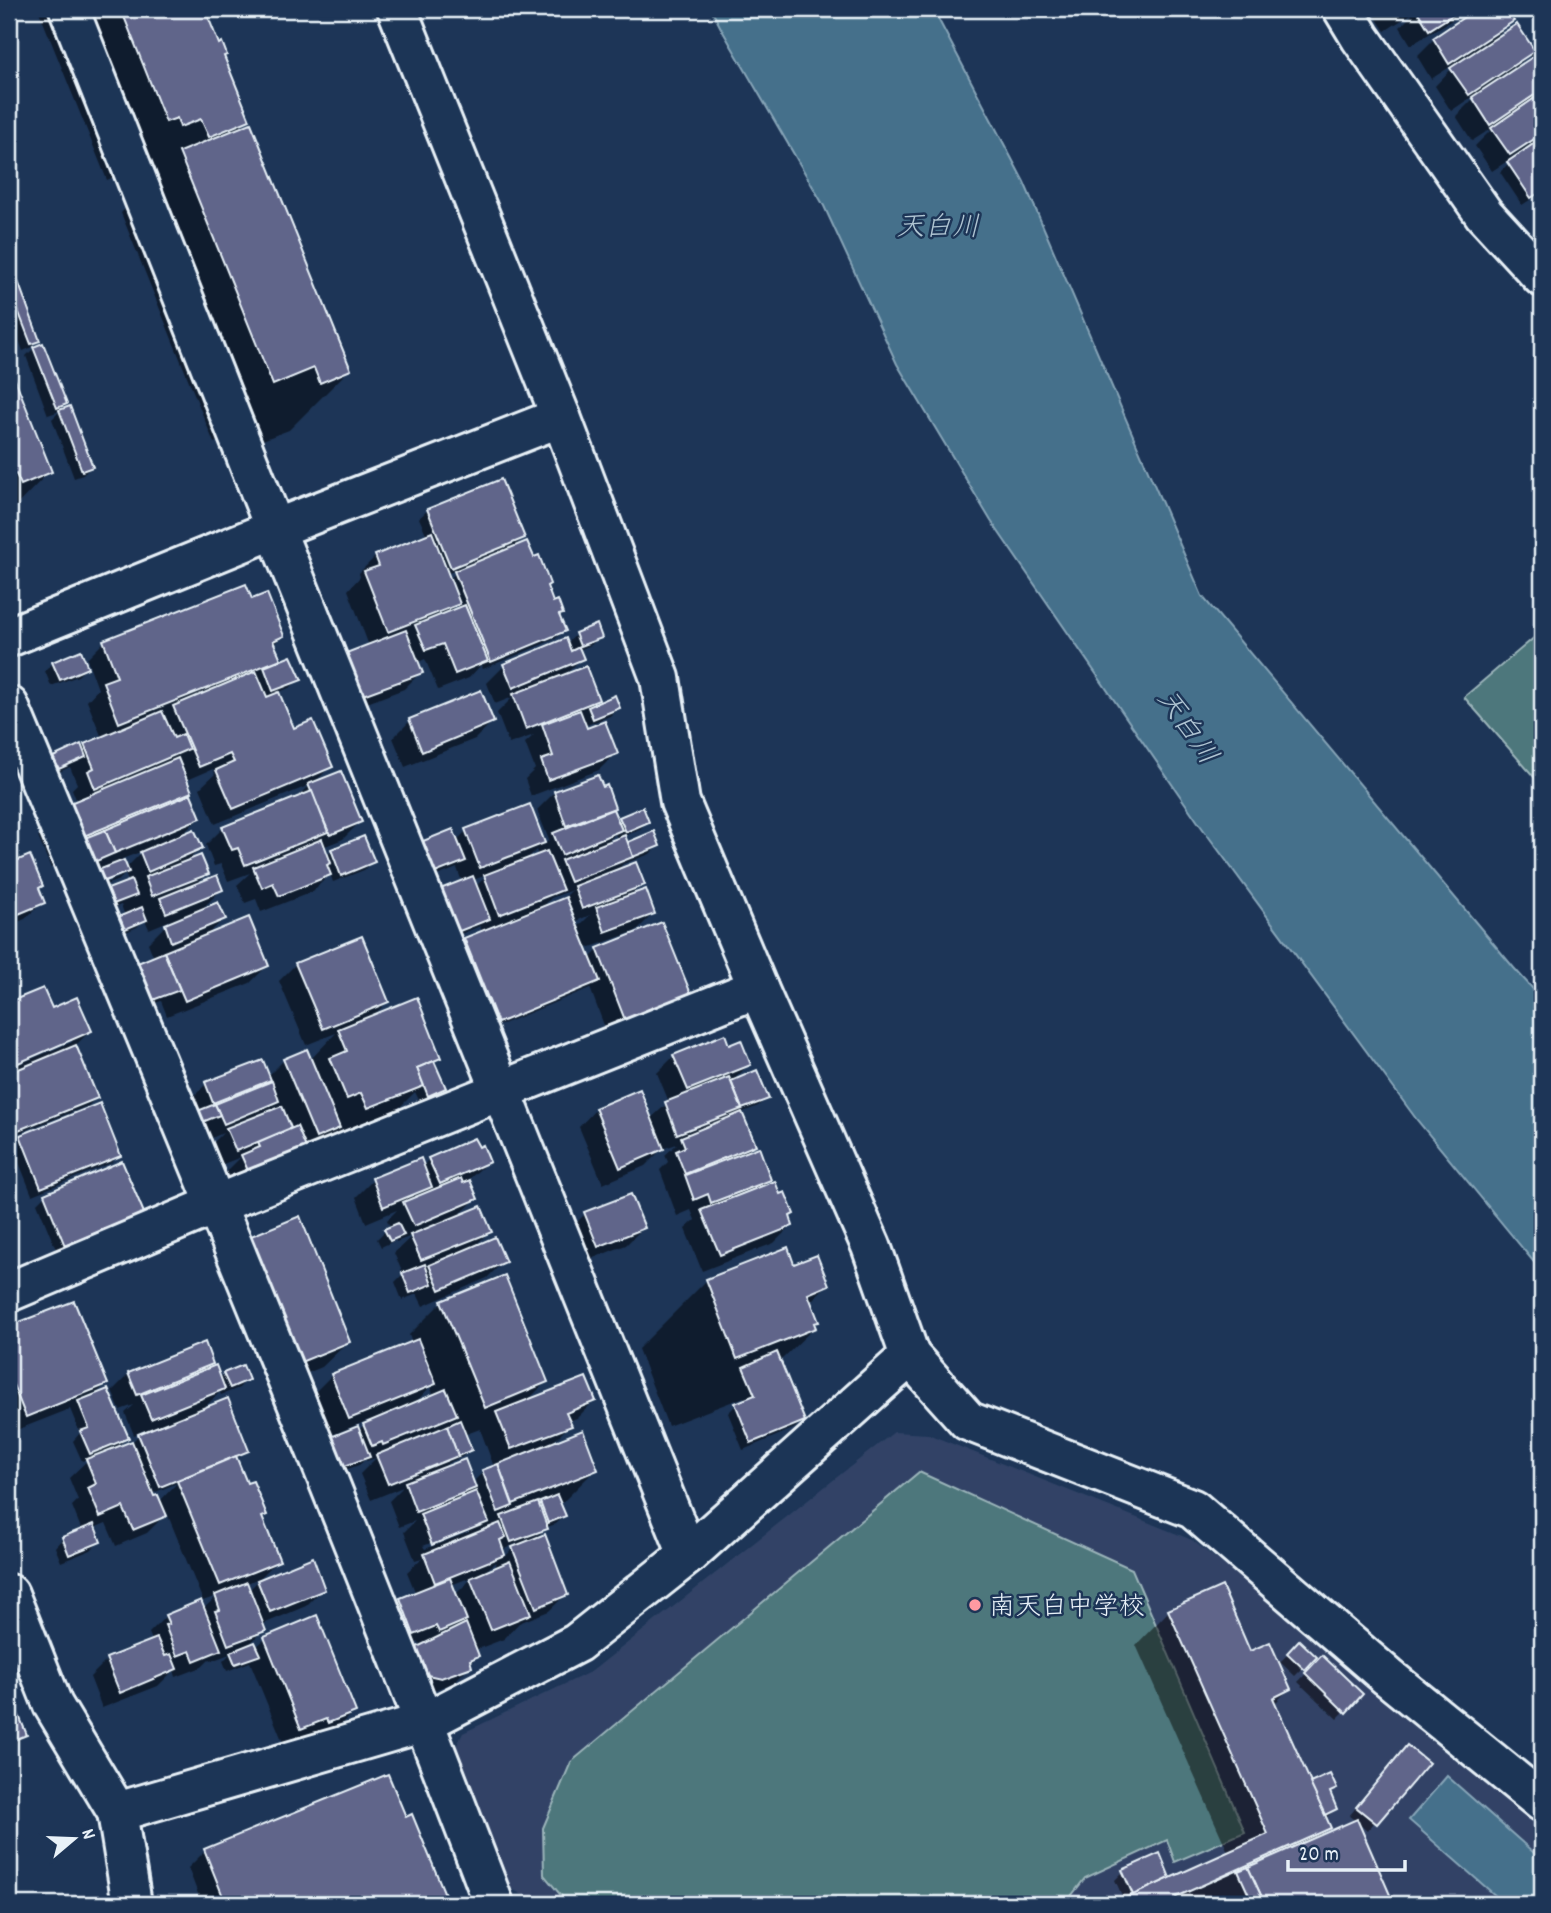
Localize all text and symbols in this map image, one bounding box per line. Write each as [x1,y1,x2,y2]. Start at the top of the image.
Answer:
water label: 天白川 [896,210,980,250]
water label: 天白川 [1144,683,1225,775]
place label: 南天白中学校 [989,1590,1145,1627]
marker: 南天白中学校 [967,1597,983,1613]
north arrow [38,1804,108,1874]
text: N [72,1826,101,1843]
scale bar [1288,1829,1406,1873]
text: 20 m [1299,1841,1339,1871]

